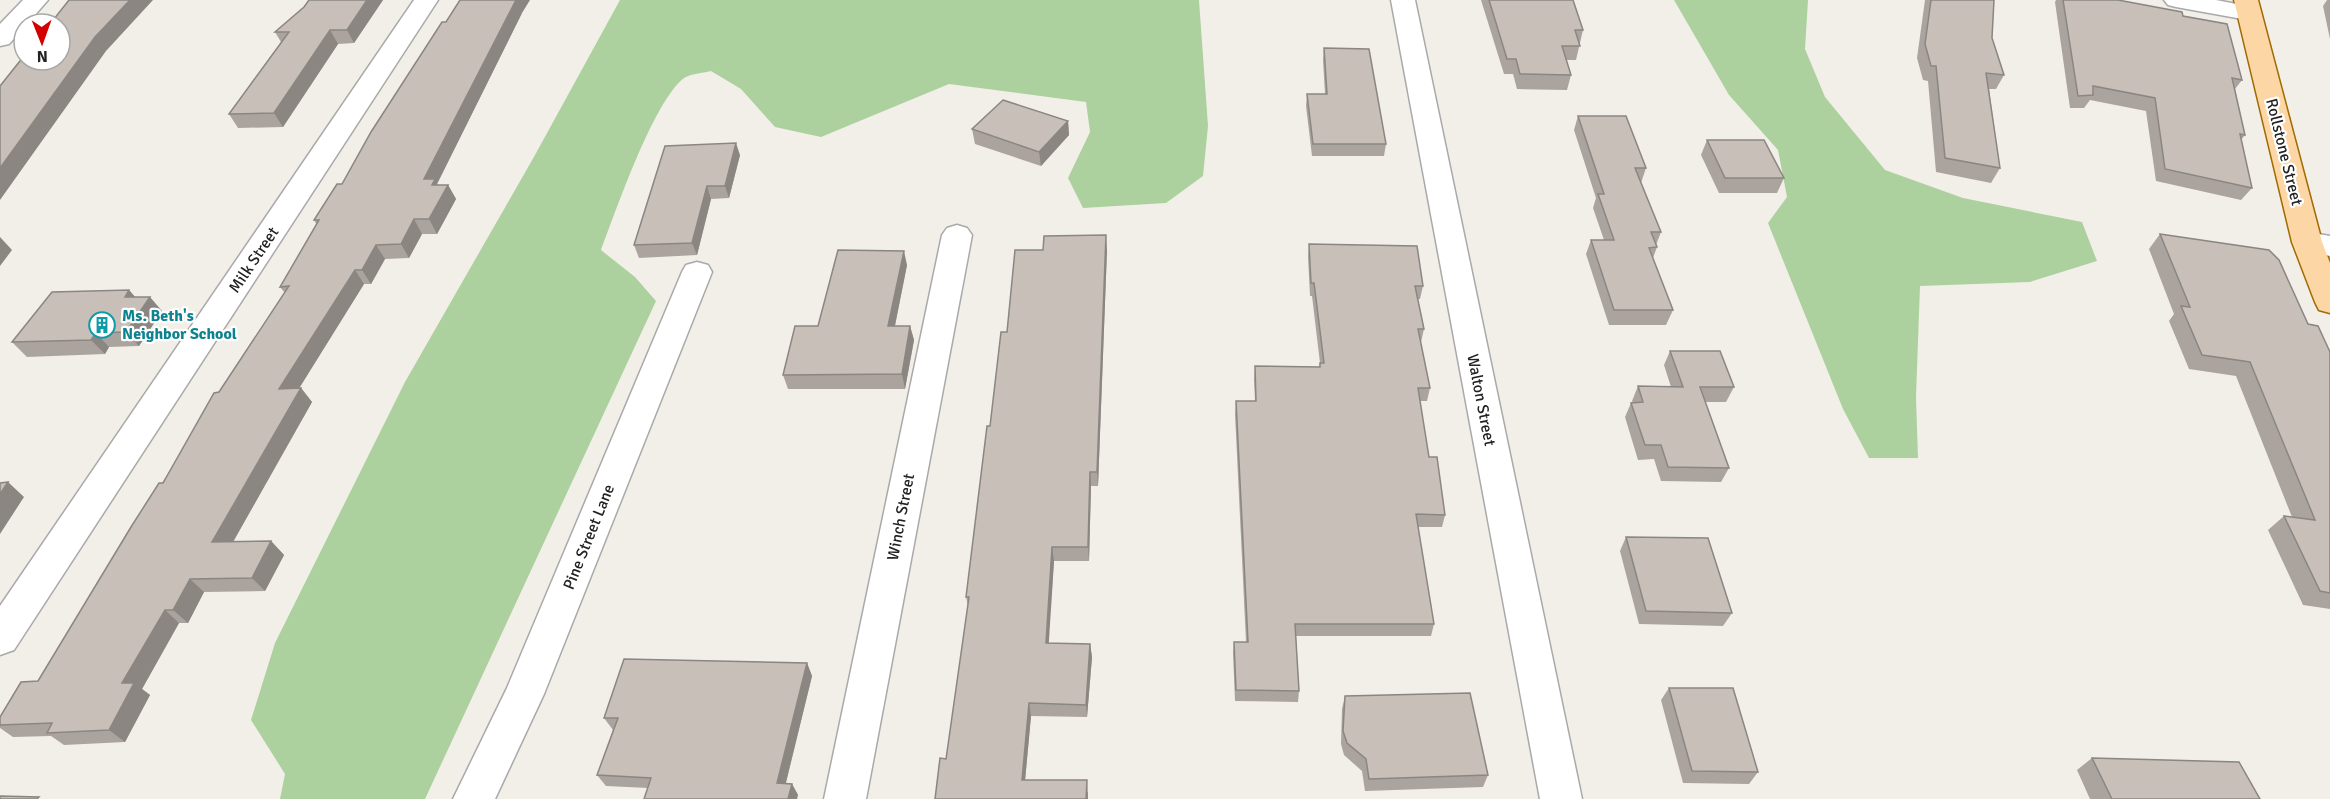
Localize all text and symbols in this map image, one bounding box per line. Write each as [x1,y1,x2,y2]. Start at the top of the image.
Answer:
north arrow [12,12,72,72]
text: N [37,46,48,66]
street label: Rollstone Street [2261,96,2307,208]
street label: Milk Street [225,223,284,297]
place label: Ms. Beth's Neighbor School [122,306,237,344]
building icon: Ms. Beth's Neighbor School [87,310,117,340]
street label: Walton Street [1462,352,1500,448]
street label: Winch Street [883,471,919,562]
street label: Pine Street Lane [559,481,619,593]

